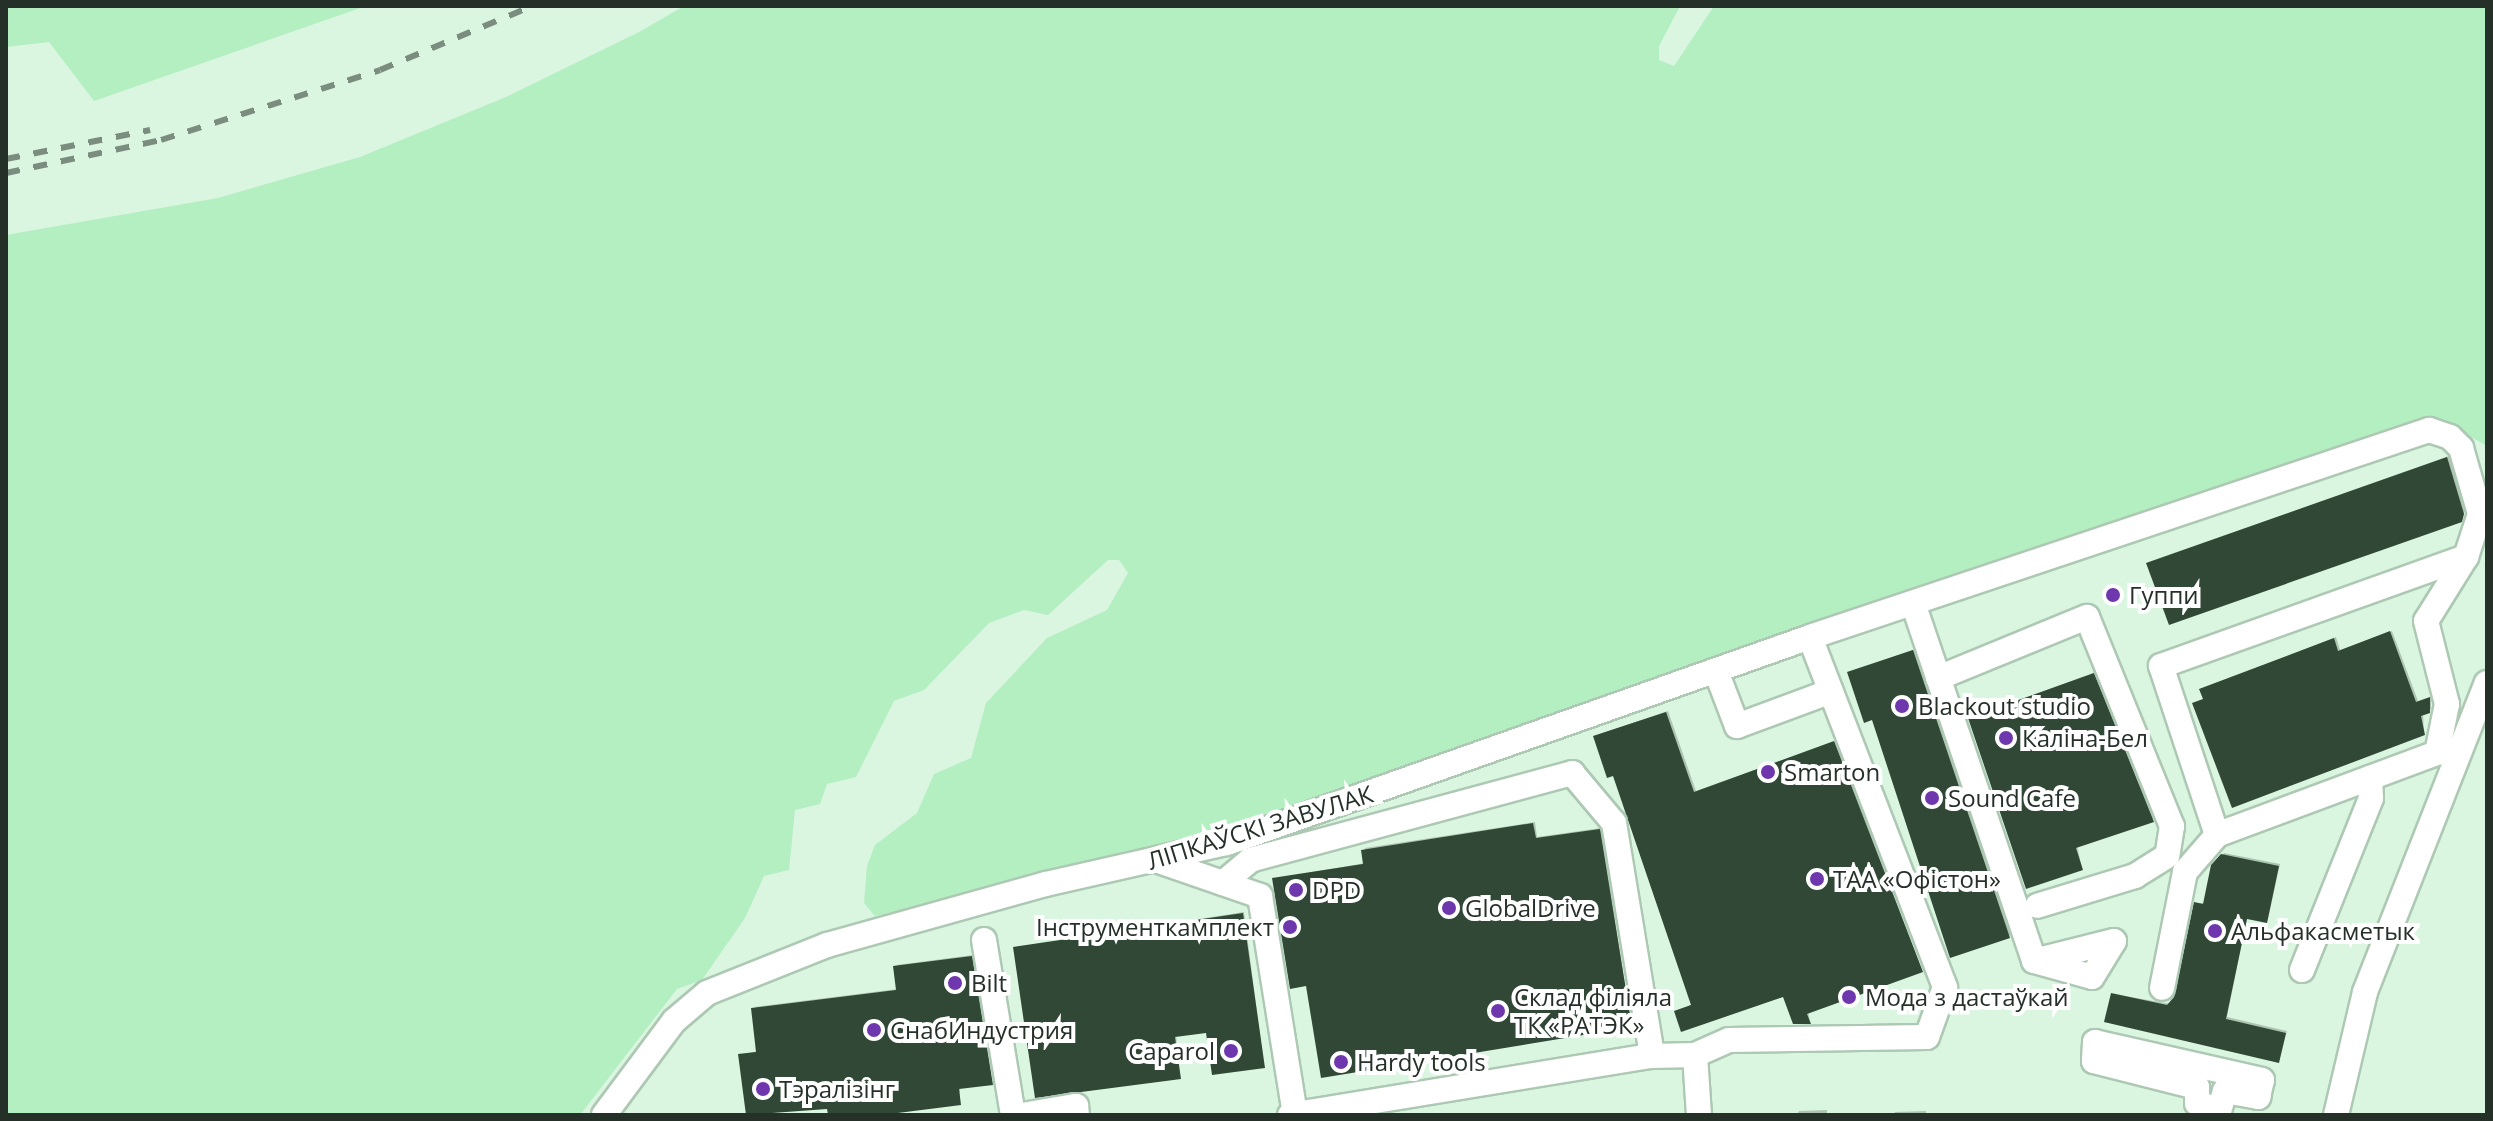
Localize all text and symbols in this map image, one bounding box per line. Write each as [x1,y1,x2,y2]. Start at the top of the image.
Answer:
place label: Гуппи [2129,581,2199,609]
marker: Гуппи [2104,586,2122,604]
place label: Blackout studio [1918,692,2091,720]
marker: Blackout studio [1893,697,1911,715]
place label: Каліна-Бел [2022,724,2148,752]
marker: Каліна-Бел [1997,729,2015,747]
place label: Smarton [1784,758,1880,786]
marker: Smarton [1759,763,1777,781]
street label: ЛІПКАЎСКІ ЗАВУЛАК [1144,779,1376,875]
place label: Sound Cafe [1948,784,2076,812]
marker: Sound Cafe [1923,789,1941,807]
place label: ТАА «Офістон» [1833,865,2001,893]
marker: ТАА «Офістон» [1808,870,1826,888]
place label: DPD [1312,876,1361,904]
marker: DPD [1287,881,1305,899]
place label: GlobalDrive [1465,894,1596,922]
marker: GlobalDrive [1440,899,1458,917]
place label: Інструменткамплект [1036,913,1274,941]
place label: Альфакасметык [2231,917,2415,945]
marker: Інструменткамплект [1281,918,1299,936]
marker: Альфакасметык [2206,922,2224,940]
place label: Bilt [971,969,1007,997]
marker: Bilt [946,974,964,992]
place label: Склад філіяла ТК «РАТЭК» [1514,983,1672,1039]
place label: Мода з дастаўкай [1865,983,2068,1011]
marker: Мода з дастаўкай [1840,988,1858,1006]
marker: Склад філіяла ТК «РАТЭК» [1489,1002,1507,1020]
place label: СнабИндустрия [890,1016,1073,1044]
marker: СнабИндустрия [865,1021,883,1039]
place label: Caparol [1128,1037,1215,1065]
marker: Caparol [1222,1042,1240,1060]
place label: Hardy tools [1357,1048,1486,1076]
marker: Hardy tools [1332,1053,1350,1071]
place label: Тэралізінг [779,1075,895,1103]
marker: Тэралізінг [754,1080,772,1098]

